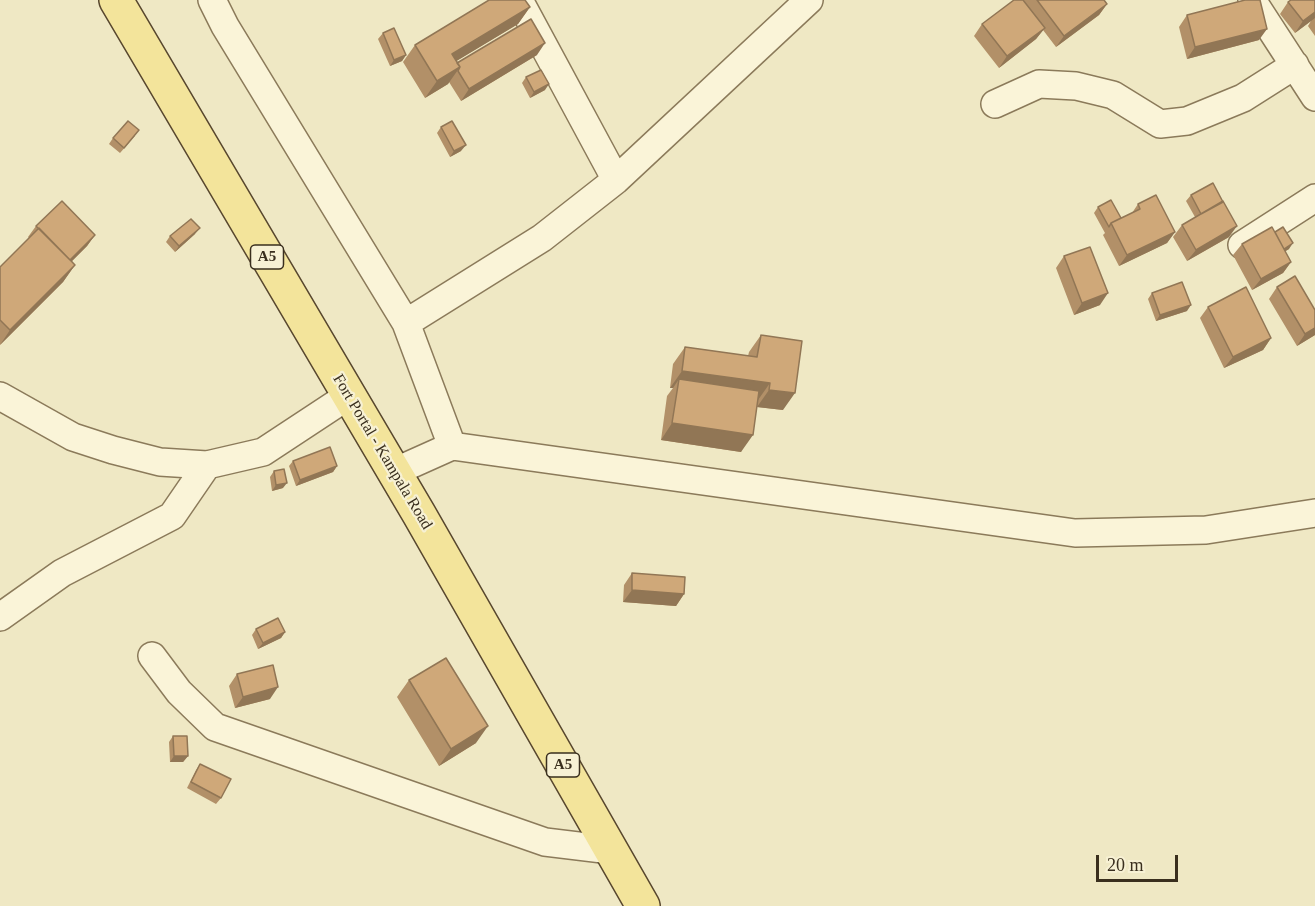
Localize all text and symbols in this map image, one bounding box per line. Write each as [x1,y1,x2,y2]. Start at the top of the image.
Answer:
road number: A5 [250,245,284,269]
street label: Fort Portal - Kampala Road [328,371,436,533]
road number: A5 [546,753,580,777]
scale bar [1099,843,1182,881]
text: 20 m [1107,855,1144,875]

